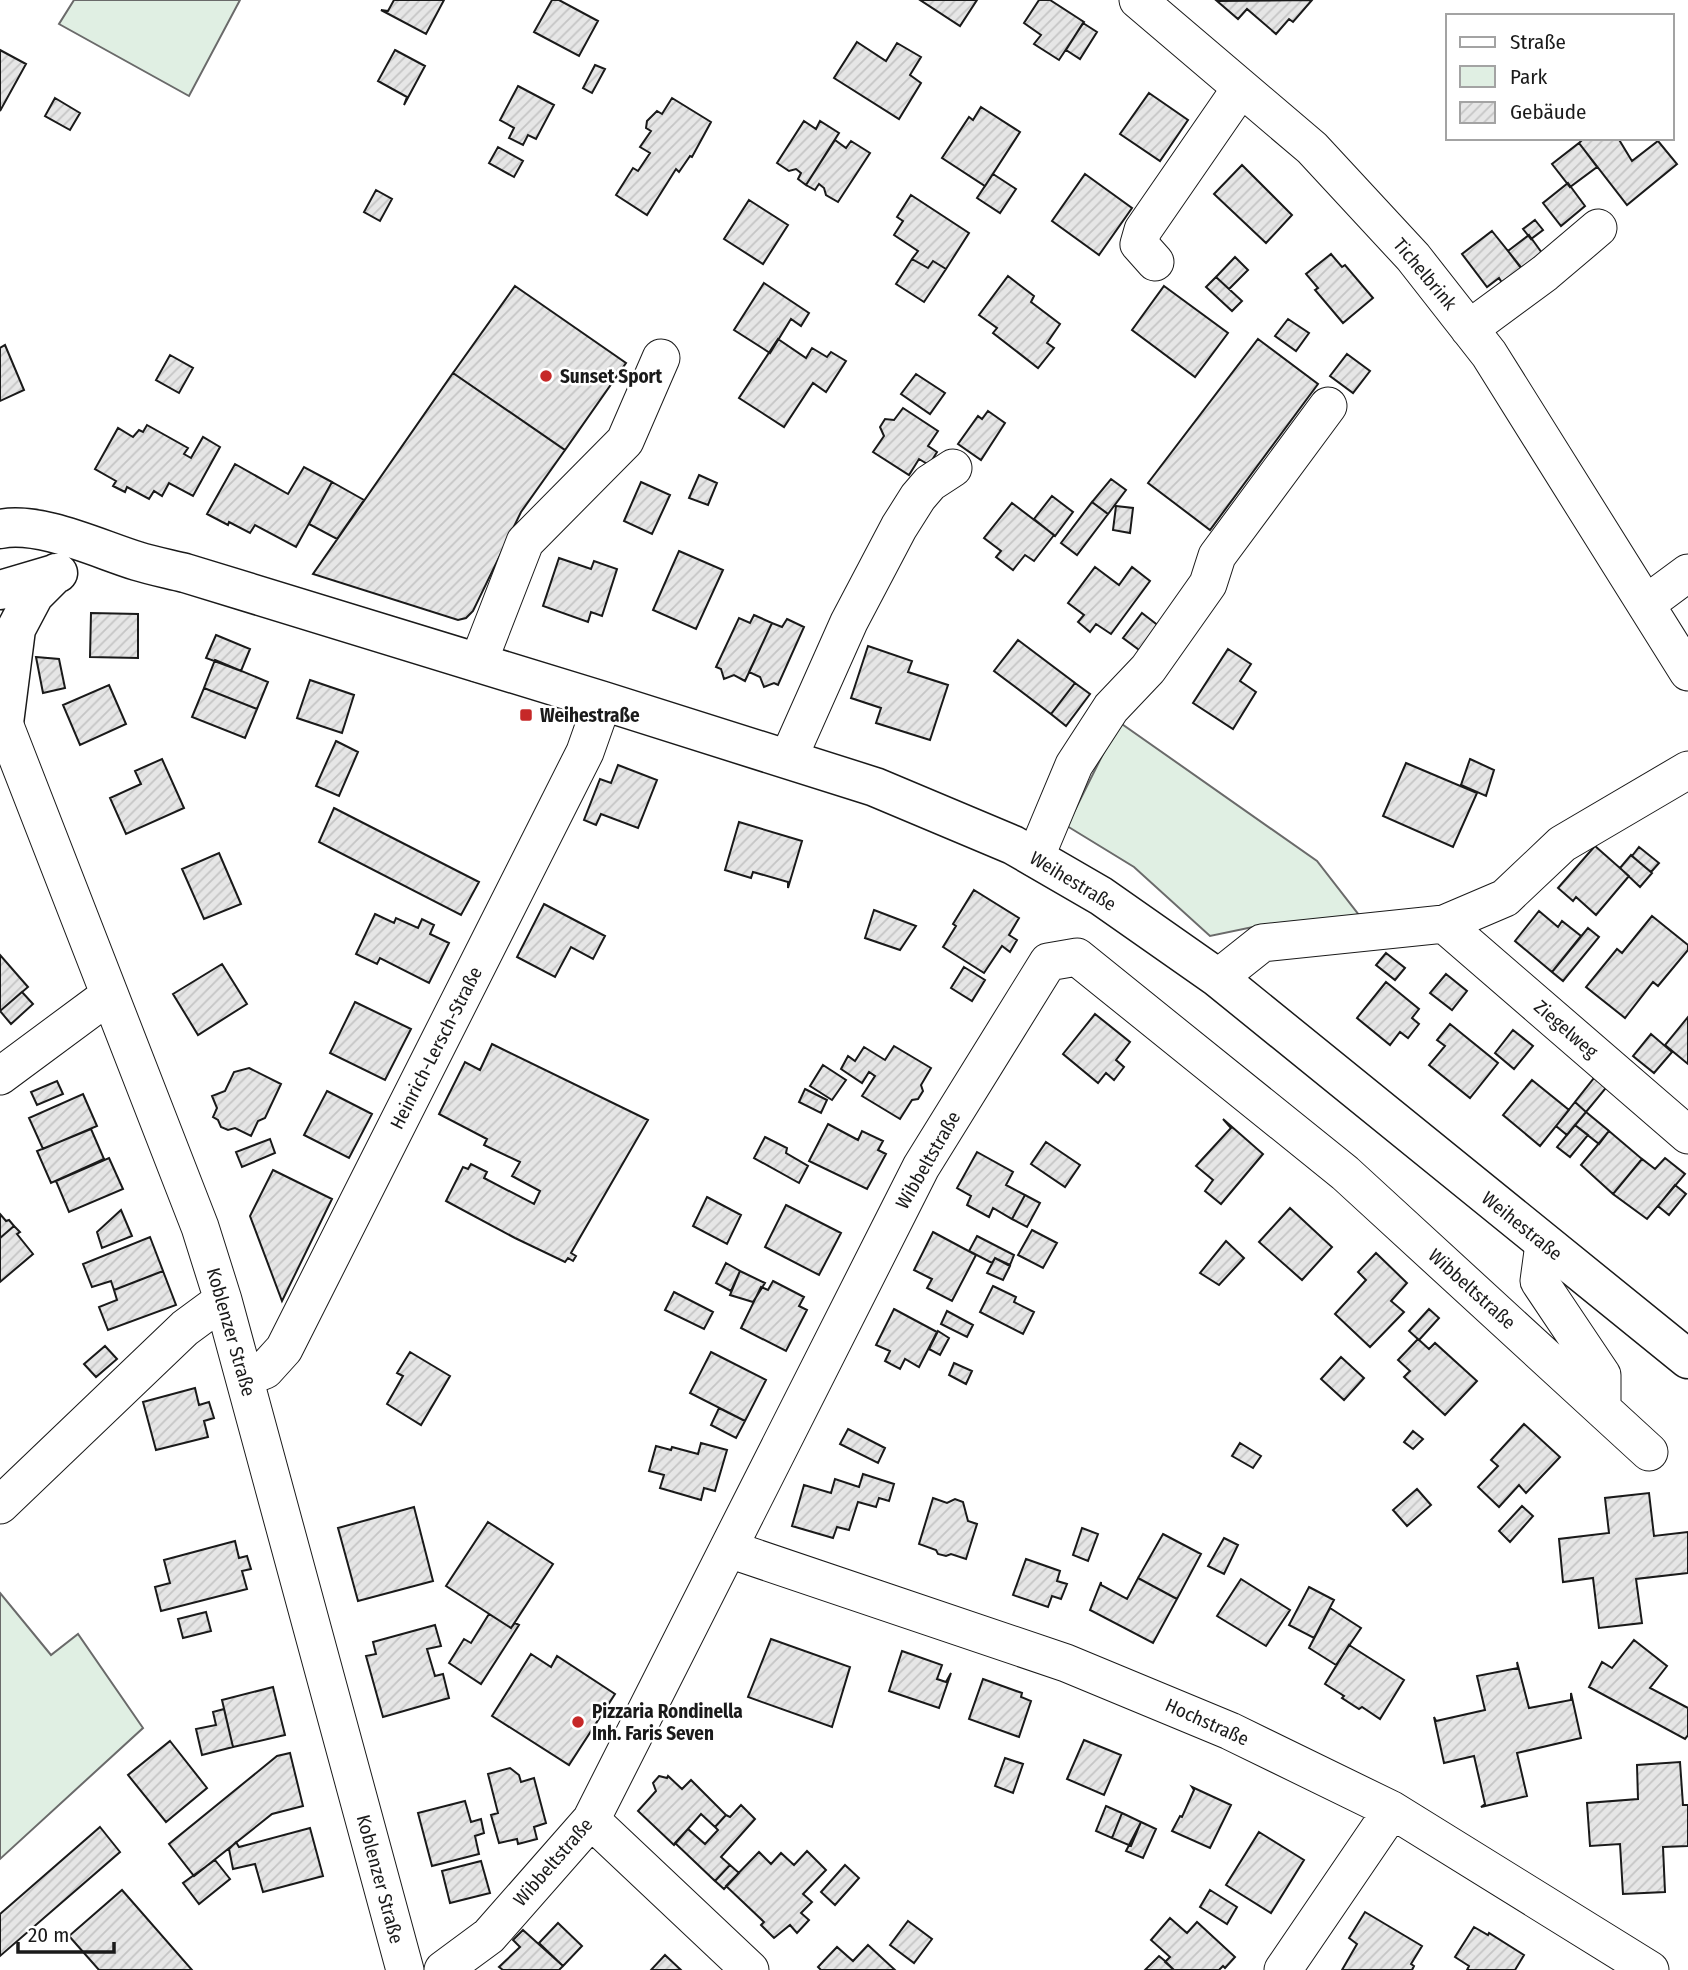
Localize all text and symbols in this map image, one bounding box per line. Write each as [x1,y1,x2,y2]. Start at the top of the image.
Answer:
legend [1446,14,1674,140]
text: Straße [1510,29,1566,55]
text: Park [1510,64,1548,90]
text: Gebäude [1510,99,1586,125]
street label: Tichelbrink [1388,233,1462,315]
place label: Sunset Sport [560,365,663,388]
marker: Sunset Sport [538,368,554,384]
place label: Weihestraße [540,704,640,727]
marker: Weihestraße [518,707,534,723]
street label: Weihestraße [1026,846,1120,916]
street label: Heinrich-Lersch-Straße [385,963,487,1133]
street label: Ziegelweg [1529,995,1603,1063]
street label: Wibbeltstraße [891,1107,965,1213]
street label: Weihestraße [1477,1187,1567,1265]
street label: Wibbeltstraße [1424,1244,1520,1334]
street label: Koblenzer Straße [202,1265,260,1399]
street label: Hochstraße [1162,1693,1252,1751]
place label: Pizzaria Rondinella Inh. Faris Seven [592,1700,743,1745]
marker: Pizzaria Rondinella Inh. Faris Seven [570,1714,586,1730]
street label: Koblenzer Straße [352,1812,408,1946]
street label: Wibbeltstraße [509,1813,597,1911]
scale bar [18,1910,114,1954]
text: 20 m [28,1922,69,1948]

